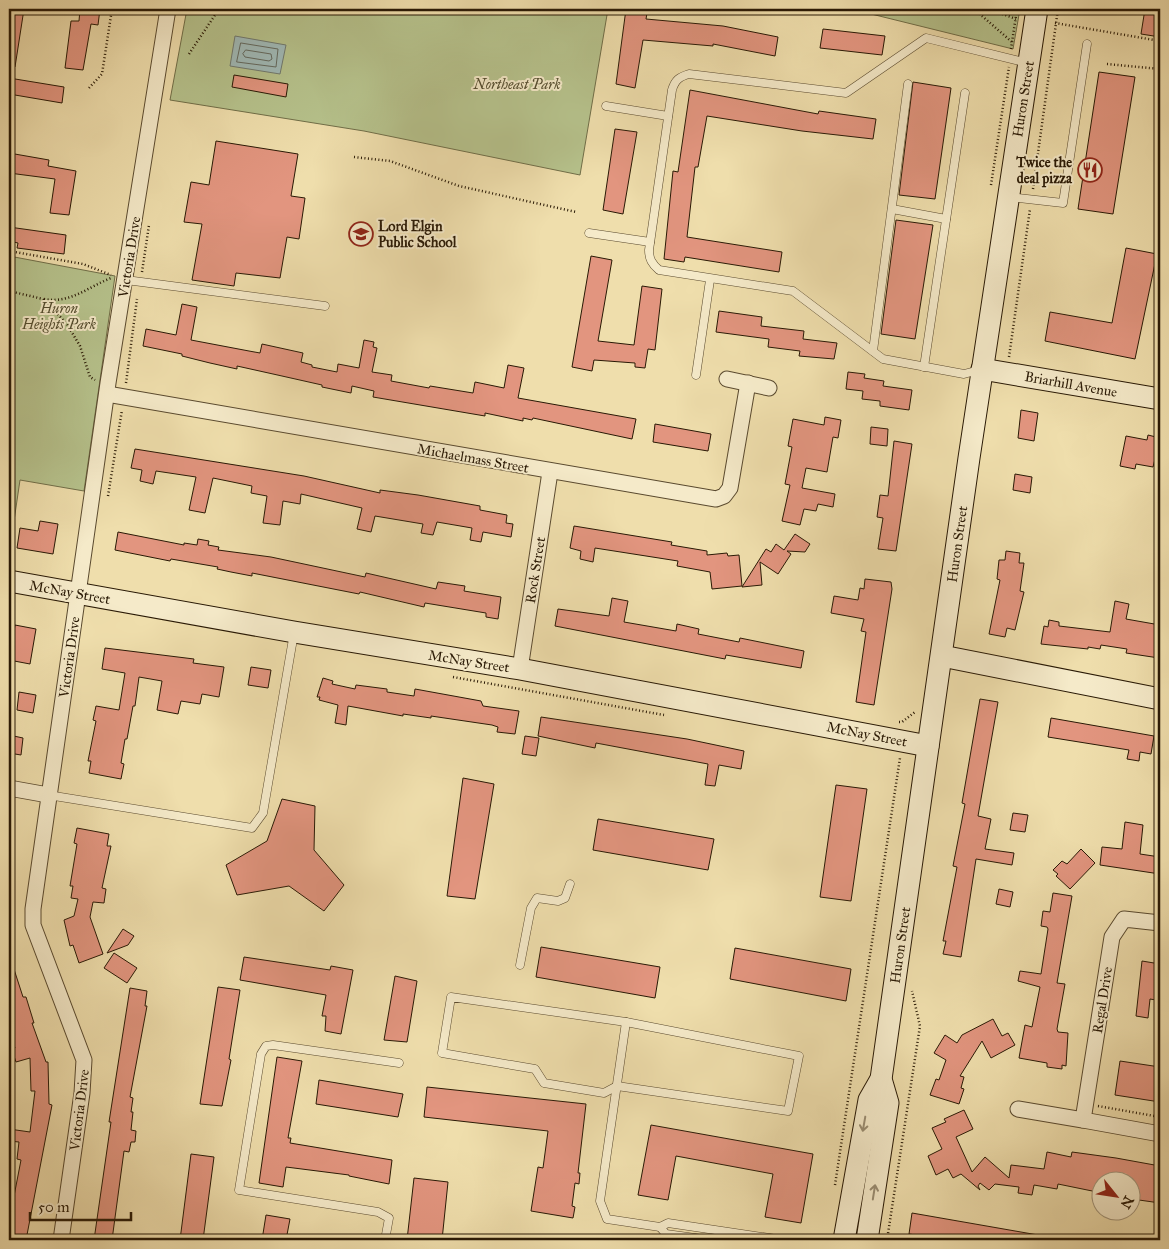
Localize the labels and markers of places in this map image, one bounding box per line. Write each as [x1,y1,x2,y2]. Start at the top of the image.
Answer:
place label: Twice the deal pizza [1015,154,1073,188]
restaurant icon: Twice the deal pizza [1077,157,1103,183]
place label: Lord Elgin Public School [378,218,458,251]
school or university icon: Lord Elgin Public School [348,221,374,247]

